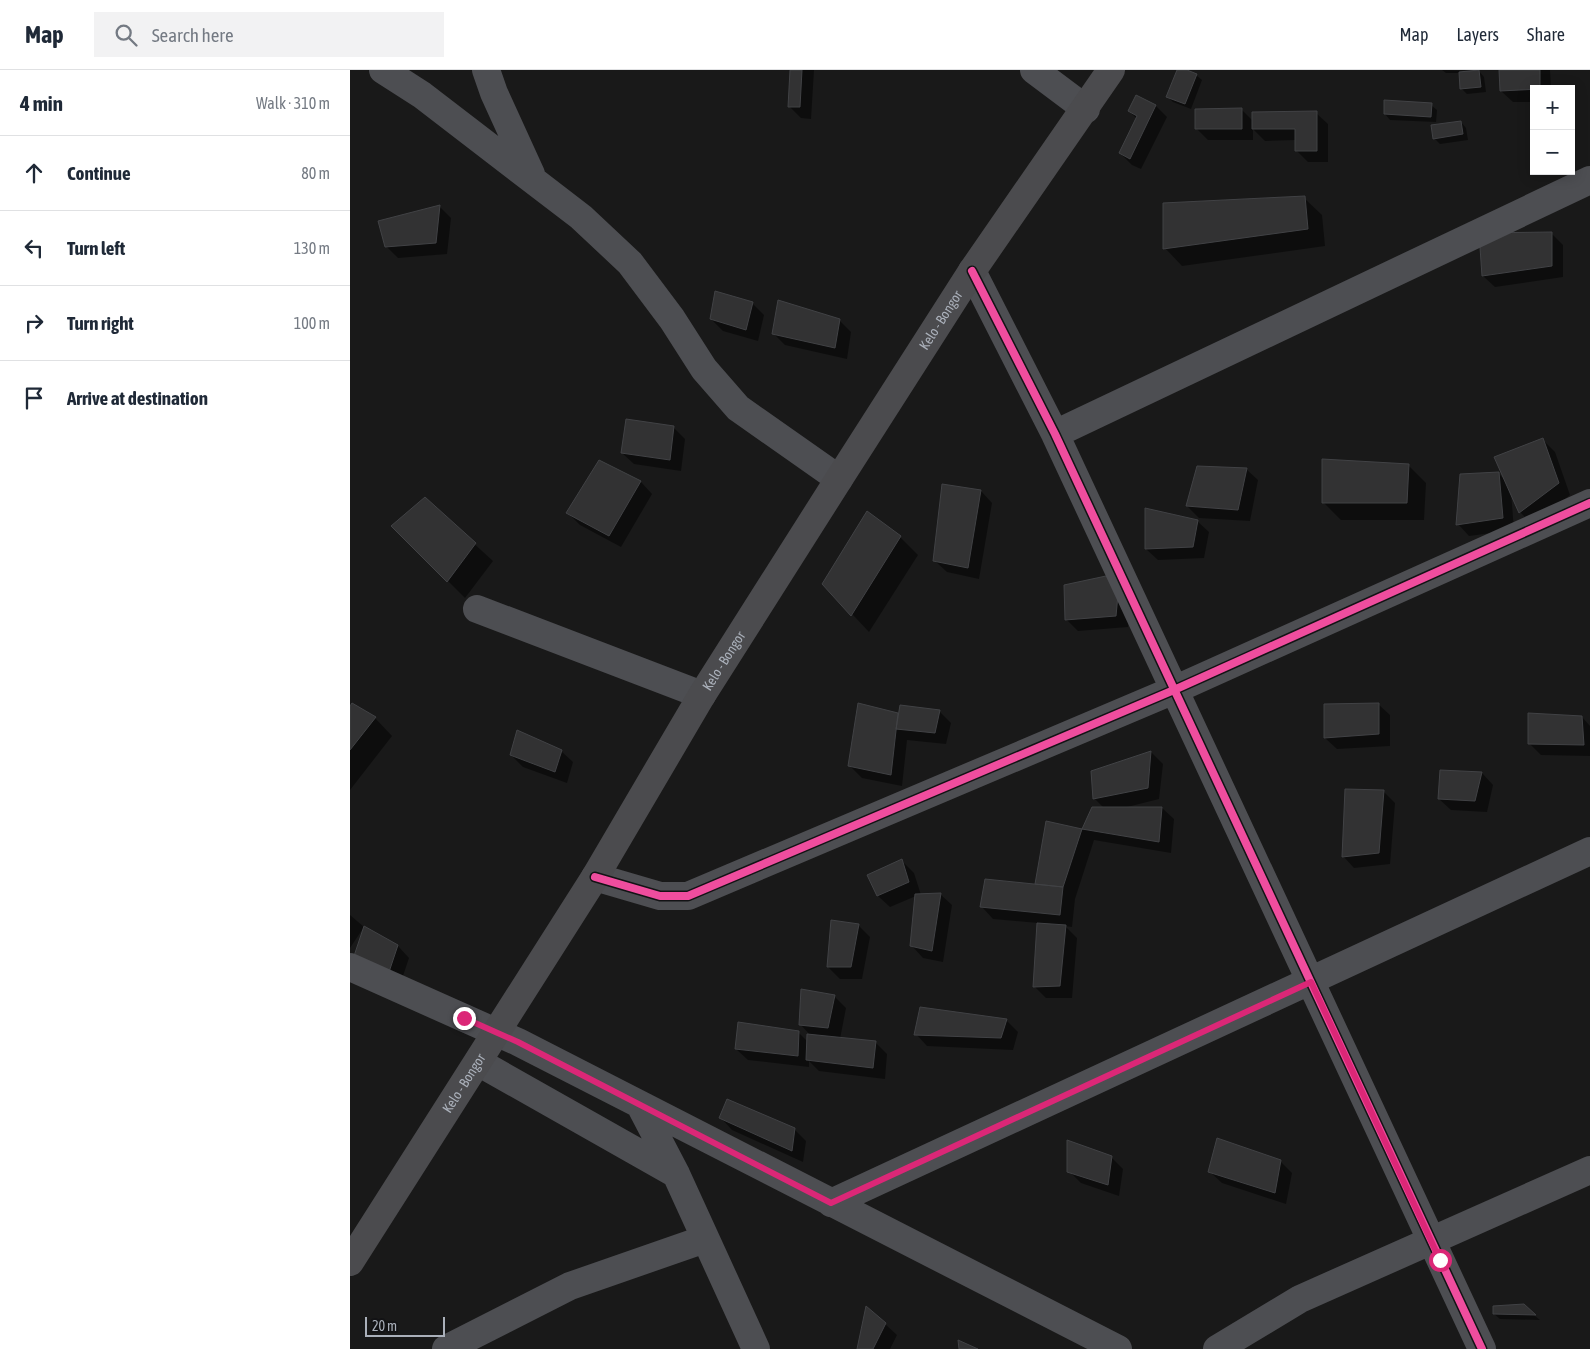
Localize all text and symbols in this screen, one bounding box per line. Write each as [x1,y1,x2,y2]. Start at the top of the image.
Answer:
search box [94,12,444,57]
text: Map [25,21,64,48]
icon: search [112,21,140,49]
text: Search here [152,24,234,46]
text: Map [1399,24,1428,45]
text: Layers [1456,24,1499,45]
text: Share [1527,24,1565,45]
map controls [1530,85,1575,175]
button: + [1530,85,1575,130]
text: 4 min [20,91,63,115]
text: Walk · 310 m [256,94,330,112]
button: − [1530,130,1575,175]
icon: ahead [20,159,48,187]
text: Continue [67,162,131,184]
text: 80 m [301,164,330,182]
icon: left [20,234,48,262]
text: Turn left [67,237,125,259]
text: 130 m [294,239,330,257]
street label: Kelo - Bongor [916,287,966,353]
icon: right [20,309,48,337]
text: Turn right [67,312,134,334]
text: 100 m [294,314,330,332]
icon: arrive [20,384,48,412]
text: Arrive at destination [67,387,208,409]
street label: Kelo - Bongor [699,627,749,693]
route end [453,1007,476,1030]
street label: Kelo - Bongor [439,1050,489,1116]
route start [1429,1249,1452,1272]
scale bar [365,1314,445,1337]
text: 20 m [372,1318,397,1334]

